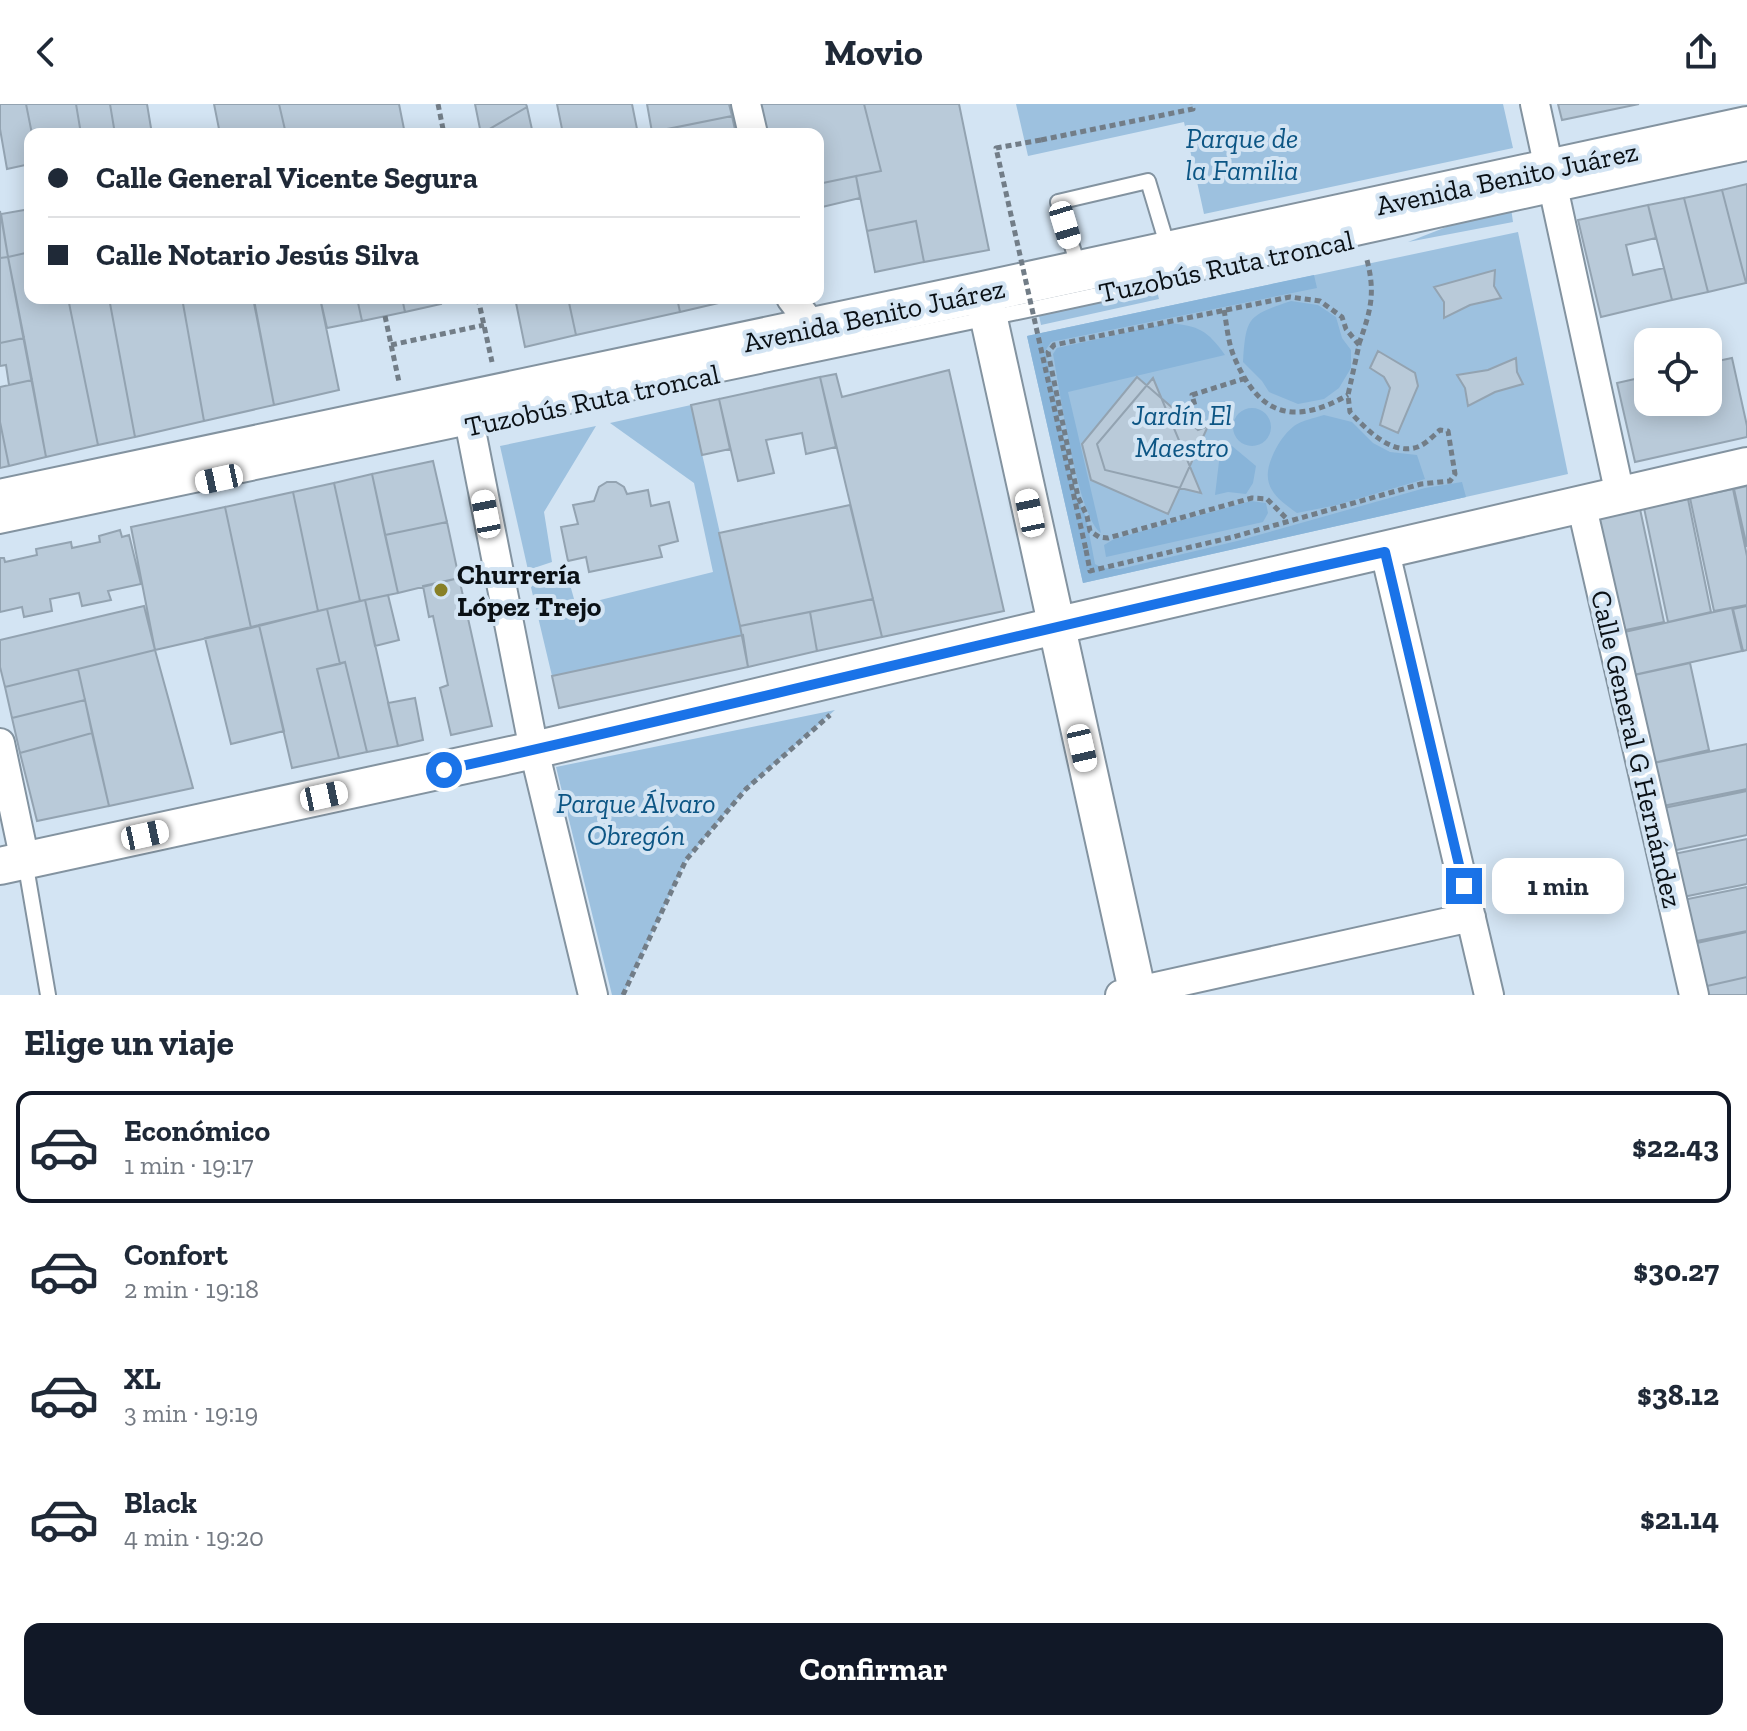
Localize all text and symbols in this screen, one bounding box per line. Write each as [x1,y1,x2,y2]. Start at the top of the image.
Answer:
icon: back [24,30,68,74]
icon: share [1679,30,1723,74]
text: Movio [824,31,923,74]
park label: Parque de la Familia [1185,122,1299,187]
street label: Avenida Benito Juárez [1373,135,1641,222]
text: Calle General Vicente Segura [96,160,478,196]
car [1047,199,1083,251]
street label: Tuzobús Ruta troncal [1096,223,1356,310]
text: Calle Notario Jesús Silva [96,237,419,273]
street label: Avenida Benito Juárez [740,272,1008,359]
map controls [1634,328,1722,416]
button: locate [1634,328,1722,416]
street label: Tuzobús Ruta troncal [462,357,722,444]
park label: Jardín El Maestro [1131,399,1232,464]
car [193,462,245,496]
car [1013,487,1047,539]
car [470,488,502,540]
place label: Churrería López Trejo [457,558,602,623]
marker: Churrería López Trejo [432,581,450,599]
street label: Calle General G Hernández [1584,587,1689,911]
car [1065,722,1099,774]
route start [426,752,462,788]
car [298,779,350,813]
park label: Parque Álvaro Obregón [556,787,716,852]
car [119,818,171,852]
callout: 1 min [1492,858,1624,914]
route end [1446,868,1482,904]
text: 1 min [1527,870,1589,902]
text: Elige un viaje [24,1021,234,1064]
icon: car [28,1111,100,1183]
text: Económico [124,1113,270,1149]
text: $22.43 [1632,1129,1719,1165]
text: 1 min · 19:17 [124,1149,253,1181]
icon: car [28,1235,100,1307]
text: Confort [124,1237,228,1273]
text: $30.27 [1633,1253,1719,1289]
text: 2 min · 19:18 [124,1273,259,1305]
icon: car [28,1359,100,1431]
text: XL [124,1361,161,1397]
text: $38.12 [1637,1377,1719,1413]
text: 3 min · 19:19 [124,1397,258,1429]
icon: car [28,1483,100,1555]
text: Black [124,1485,197,1521]
text: $21.14 [1640,1501,1719,1537]
text: 4 min · 19:20 [124,1521,264,1553]
button: Confirmar [24,1623,1723,1715]

